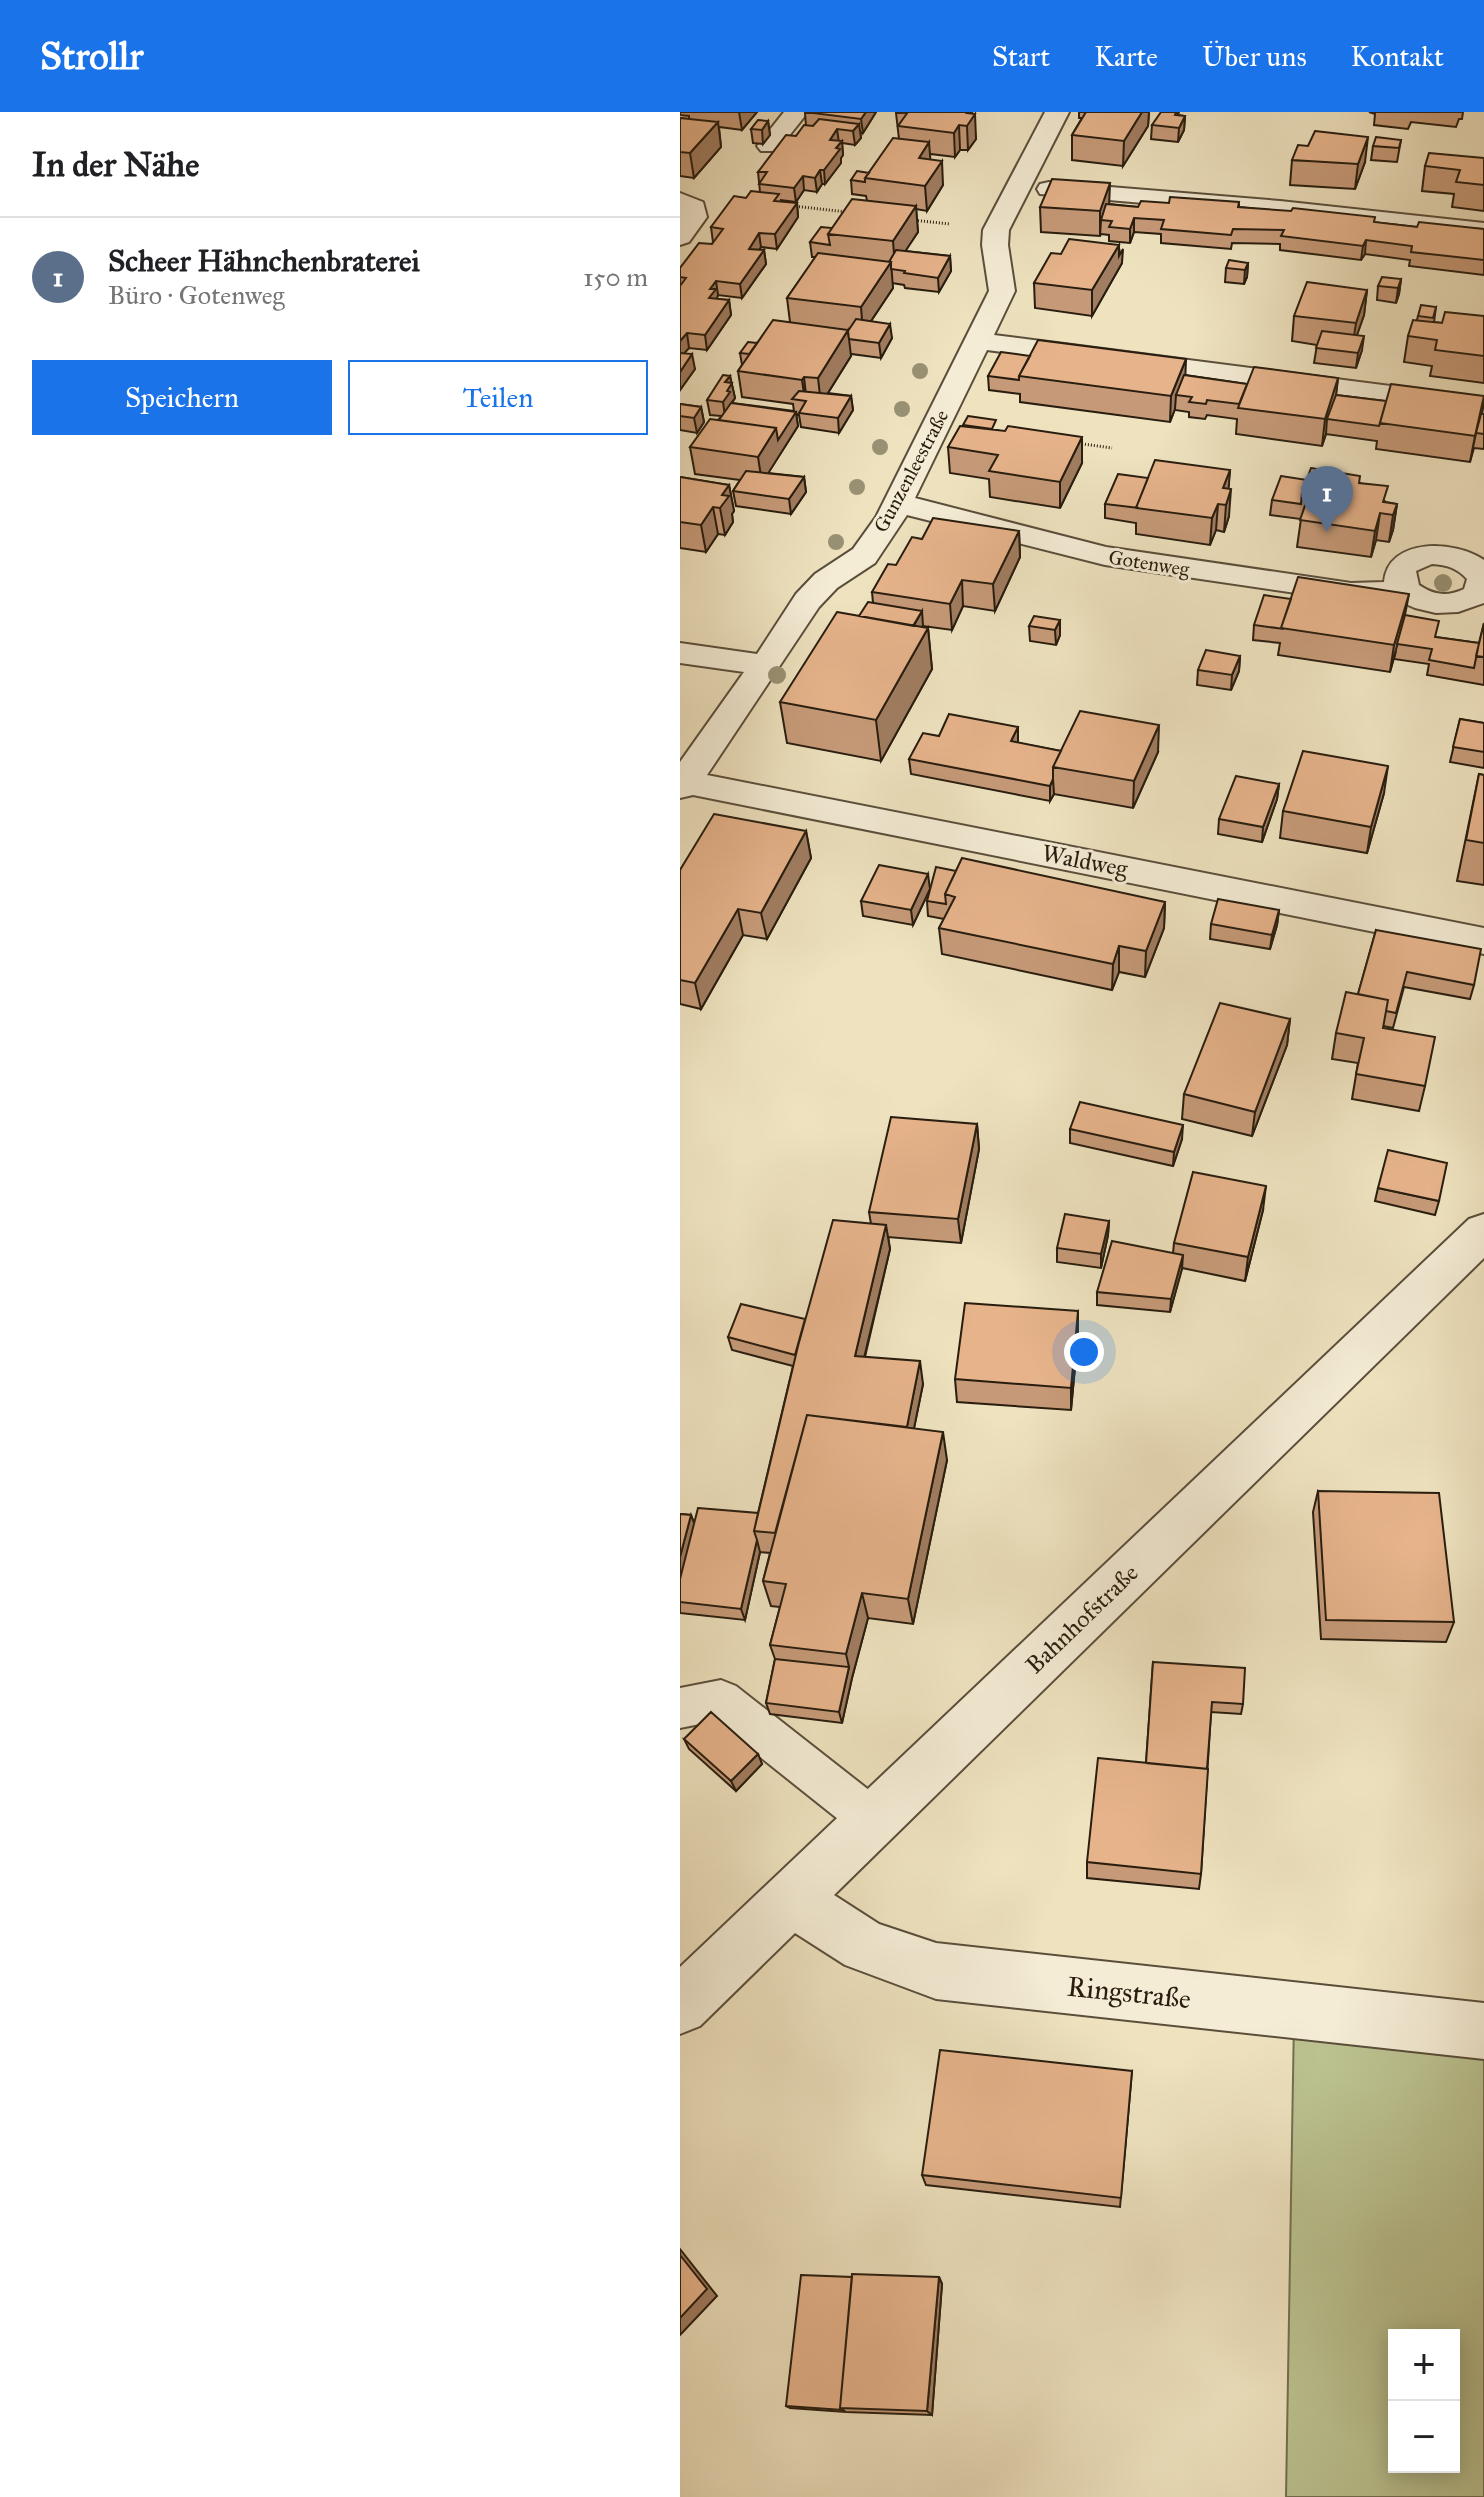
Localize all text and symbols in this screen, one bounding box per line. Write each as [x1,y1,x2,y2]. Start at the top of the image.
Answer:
text: Strollr [40,33,143,79]
text: Start [992,39,1050,74]
text: Karte [1094,39,1158,74]
text: Über uns [1202,39,1307,74]
text: Kontakt [1351,39,1444,74]
text: In der Nähe [32,144,199,185]
text: Scheer Hähnchenbraterei [108,243,420,279]
text: 1 [53,261,63,293]
text: 150 m [583,261,648,293]
text: Büro · Gotenweg [108,279,285,311]
button: Speichern [32,360,332,435]
button: Teilen [348,360,648,435]
street label: Gunzenleestraße [869,406,953,536]
pin: 1 [1301,466,1353,532]
street label: Gotenweg [1107,545,1192,582]
street label: Waldweg [1040,838,1131,884]
your location [1064,1332,1104,1372]
street label: Bahnhofstraße [1020,1558,1144,1680]
street label: Ringstraße [1065,1969,1193,2016]
map controls [1388,2329,1460,2473]
button: + [1388,2329,1460,2401]
button: − [1388,2401,1460,2473]

